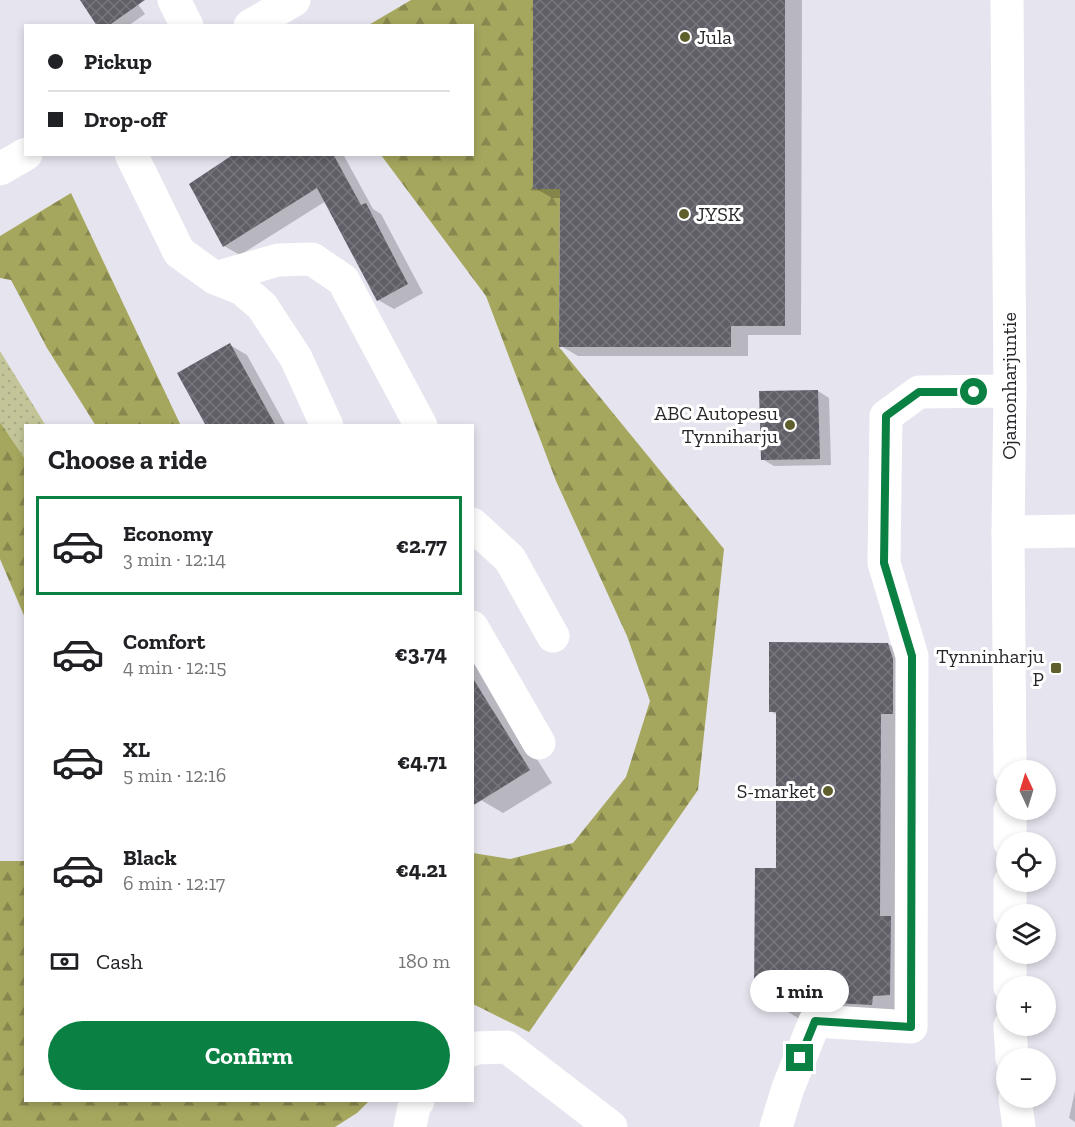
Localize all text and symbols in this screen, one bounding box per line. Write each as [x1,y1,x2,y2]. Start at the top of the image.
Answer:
place label: Jula [697,25,732,49]
marker: Jula [678,30,692,44]
text: Pickup [84,48,152,75]
text: Drop-off [84,106,166,133]
place label: JYSK [696,202,741,226]
marker: JYSK [677,207,691,221]
street label: Ojamonharjuntie [997,312,1021,460]
route start [960,378,987,405]
place label: ABC Autopesu Tynniharju [654,401,778,448]
marker: ABC Autopesu Tynniharju [783,418,797,432]
text: Choose a ride [48,444,207,476]
icon: car [51,519,105,573]
text: Economy [123,520,213,547]
text: €2.77 [396,532,447,559]
text: 3 min · 12:14 [123,547,226,571]
icon: car [51,627,105,681]
text: Comfort [123,628,205,655]
text: €3.74 [395,640,447,667]
place label: Tynninharju P [936,644,1044,691]
text: 4 min · 12:15 [123,655,227,679]
marker: Tynninharju P [1049,661,1063,675]
icon: car [51,735,105,789]
text: XL [123,736,150,763]
text: €4.71 [397,748,447,775]
north arrow [996,760,1056,820]
map controls [996,760,1056,1108]
text: 5 min · 12:16 [123,763,226,787]
place label: S-market [737,779,817,803]
marker: S-market [821,784,835,798]
button: locate [996,832,1056,892]
icon: car [51,843,105,897]
text: Black [123,844,177,871]
text: €4.21 [396,856,447,883]
text: 6 min · 12:17 [123,871,225,895]
button: layers [996,904,1056,964]
icon: cash [48,945,81,978]
text: Cash [96,948,143,975]
text: 180 m [398,949,450,973]
callout: 1 min [750,971,850,1013]
button: + [996,976,1056,1036]
text: 1 min [776,979,823,1003]
button: Confirm [48,1021,450,1090]
route end [786,1044,813,1071]
button: − [996,1048,1056,1108]

